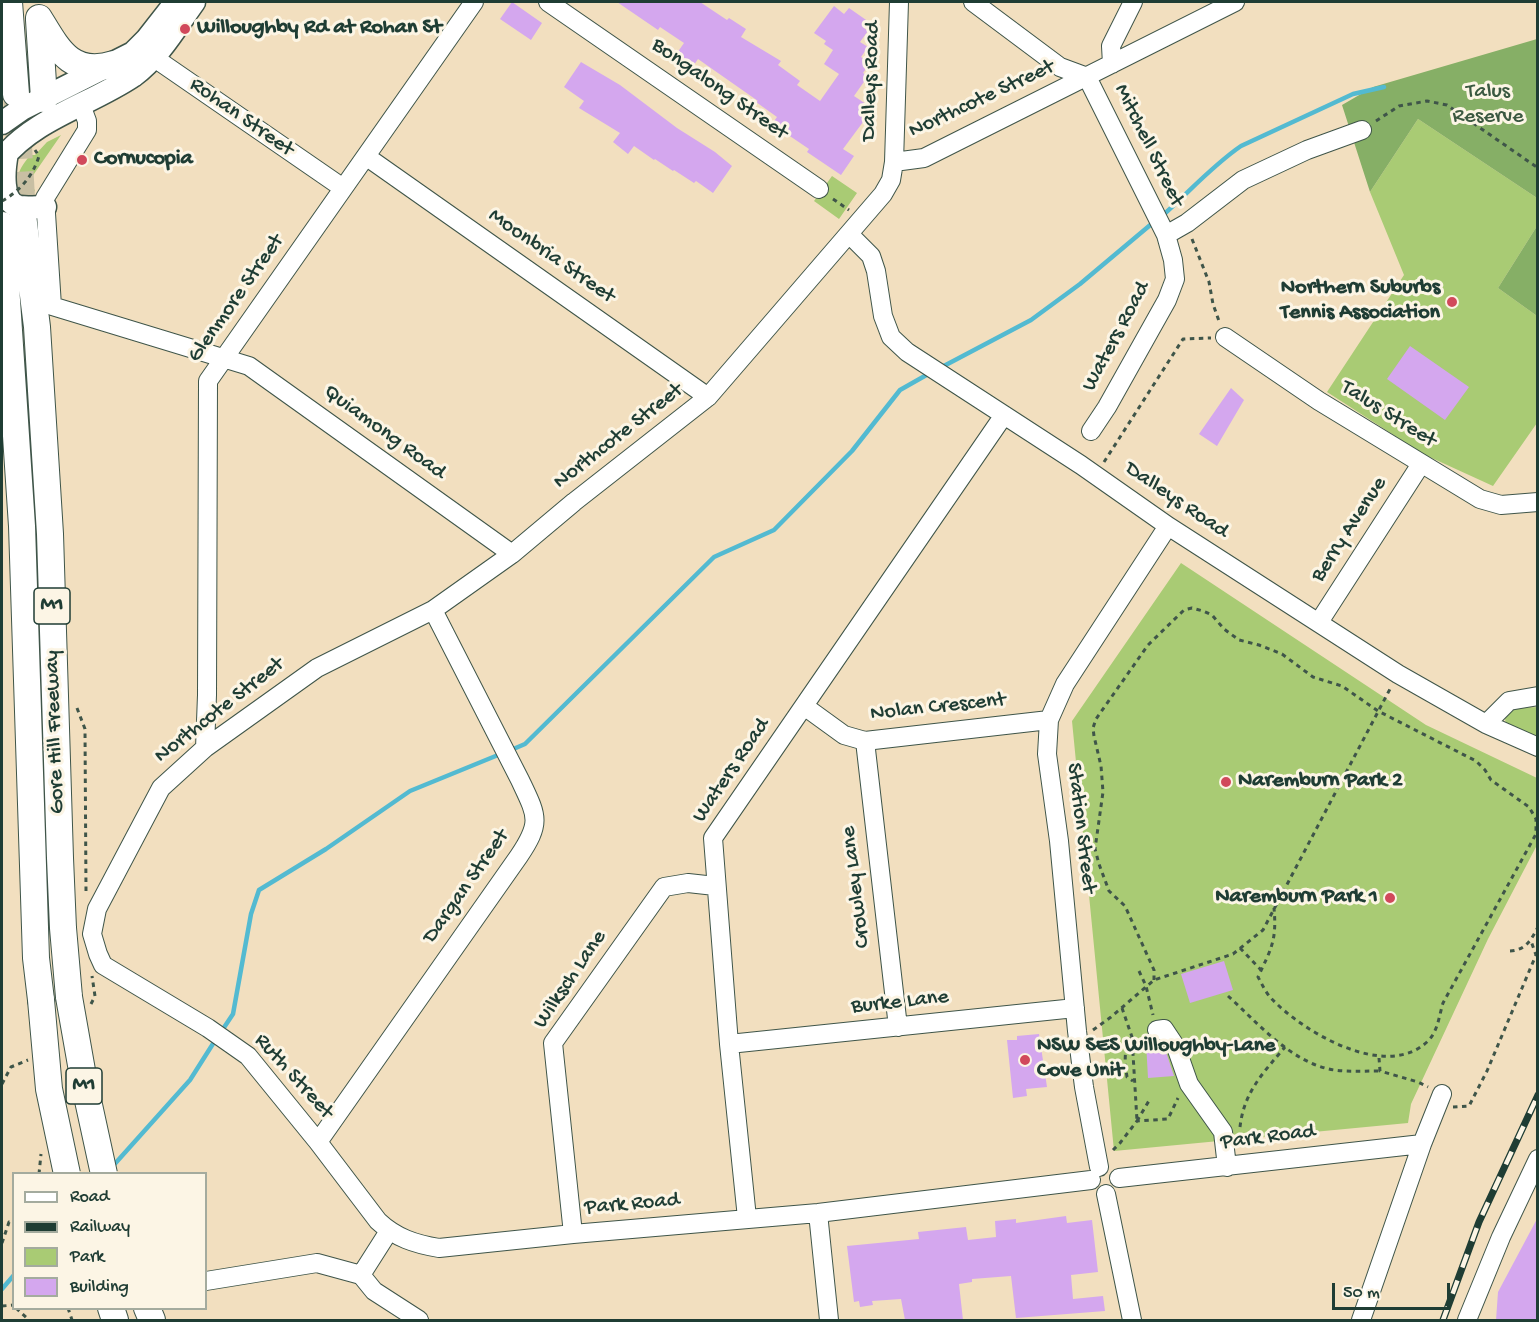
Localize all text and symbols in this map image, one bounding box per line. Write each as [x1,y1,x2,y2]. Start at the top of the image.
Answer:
place label: Willoughby Rd at Rohan St [197,16,442,42]
street label: Dalleys Road [857,21,887,141]
marker: Willoughby Rd at Rohan St [178,22,192,36]
street label: Bongalong Street [646,33,792,147]
street label: Northcote Street [905,55,1059,145]
street label: Rohan Street [184,72,298,164]
street label: Mitchell Street [1107,80,1189,212]
park label: Talus Reserve [1452,80,1524,132]
place label: Cornucopia [94,147,193,173]
marker: Cornucopia [75,153,89,167]
street label: Moonbria Street [482,204,620,310]
street label: Glenmore Street [183,230,291,368]
place label: Northern Suburbs Tennis Association [1281,276,1440,328]
street label: Waters Road [1077,278,1157,396]
marker: Northern Suburbs Tennis Association [1445,295,1459,309]
street label: Talus Street [1335,375,1441,455]
street label: Northcote Street [549,378,689,496]
street label: Quiamong Road [317,380,451,486]
street label: Dalleys Road [1119,457,1233,545]
street label: Berry Avenue [1306,472,1394,588]
road number: M1 [34,588,70,624]
street label: Gore Hill Freeway [40,650,72,814]
street label: Northcote Street [150,652,290,770]
street label: Nolan Crescent [869,688,1007,728]
street label: Waters Road [687,714,777,828]
street label: Station Street [1059,761,1101,895]
place label: Naremburn Park 2 [1238,769,1403,795]
marker: Naremburn Park 2 [1219,775,1233,789]
street label: Dargan Street [418,825,516,949]
street label: Crowley Lane [836,825,878,949]
place label: Naremburn Park 1 [1215,885,1378,911]
marker: Naremburn Park 1 [1383,891,1397,905]
street label: Wilksch Lane [529,926,613,1034]
street label: Burke Lane [850,985,950,1021]
street label: Ruth Street [248,1029,338,1125]
place label: NSW SES Willoughby-Lane Cove Unit [1037,1034,1275,1086]
marker: NSW SES Willoughby-Lane Cove Unit [1018,1053,1032,1067]
road number: M1 [66,1068,102,1104]
street label: Park Road [1219,1119,1317,1157]
legend [12,1172,207,1310]
text: Road [70,1187,109,1208]
street label: Park Road [583,1188,681,1222]
text: Railway [70,1217,130,1238]
text: Park [70,1247,104,1268]
scale bar [1335,1271,1454,1309]
text: Building [70,1277,129,1298]
text: 50 m [1343,1283,1380,1304]

